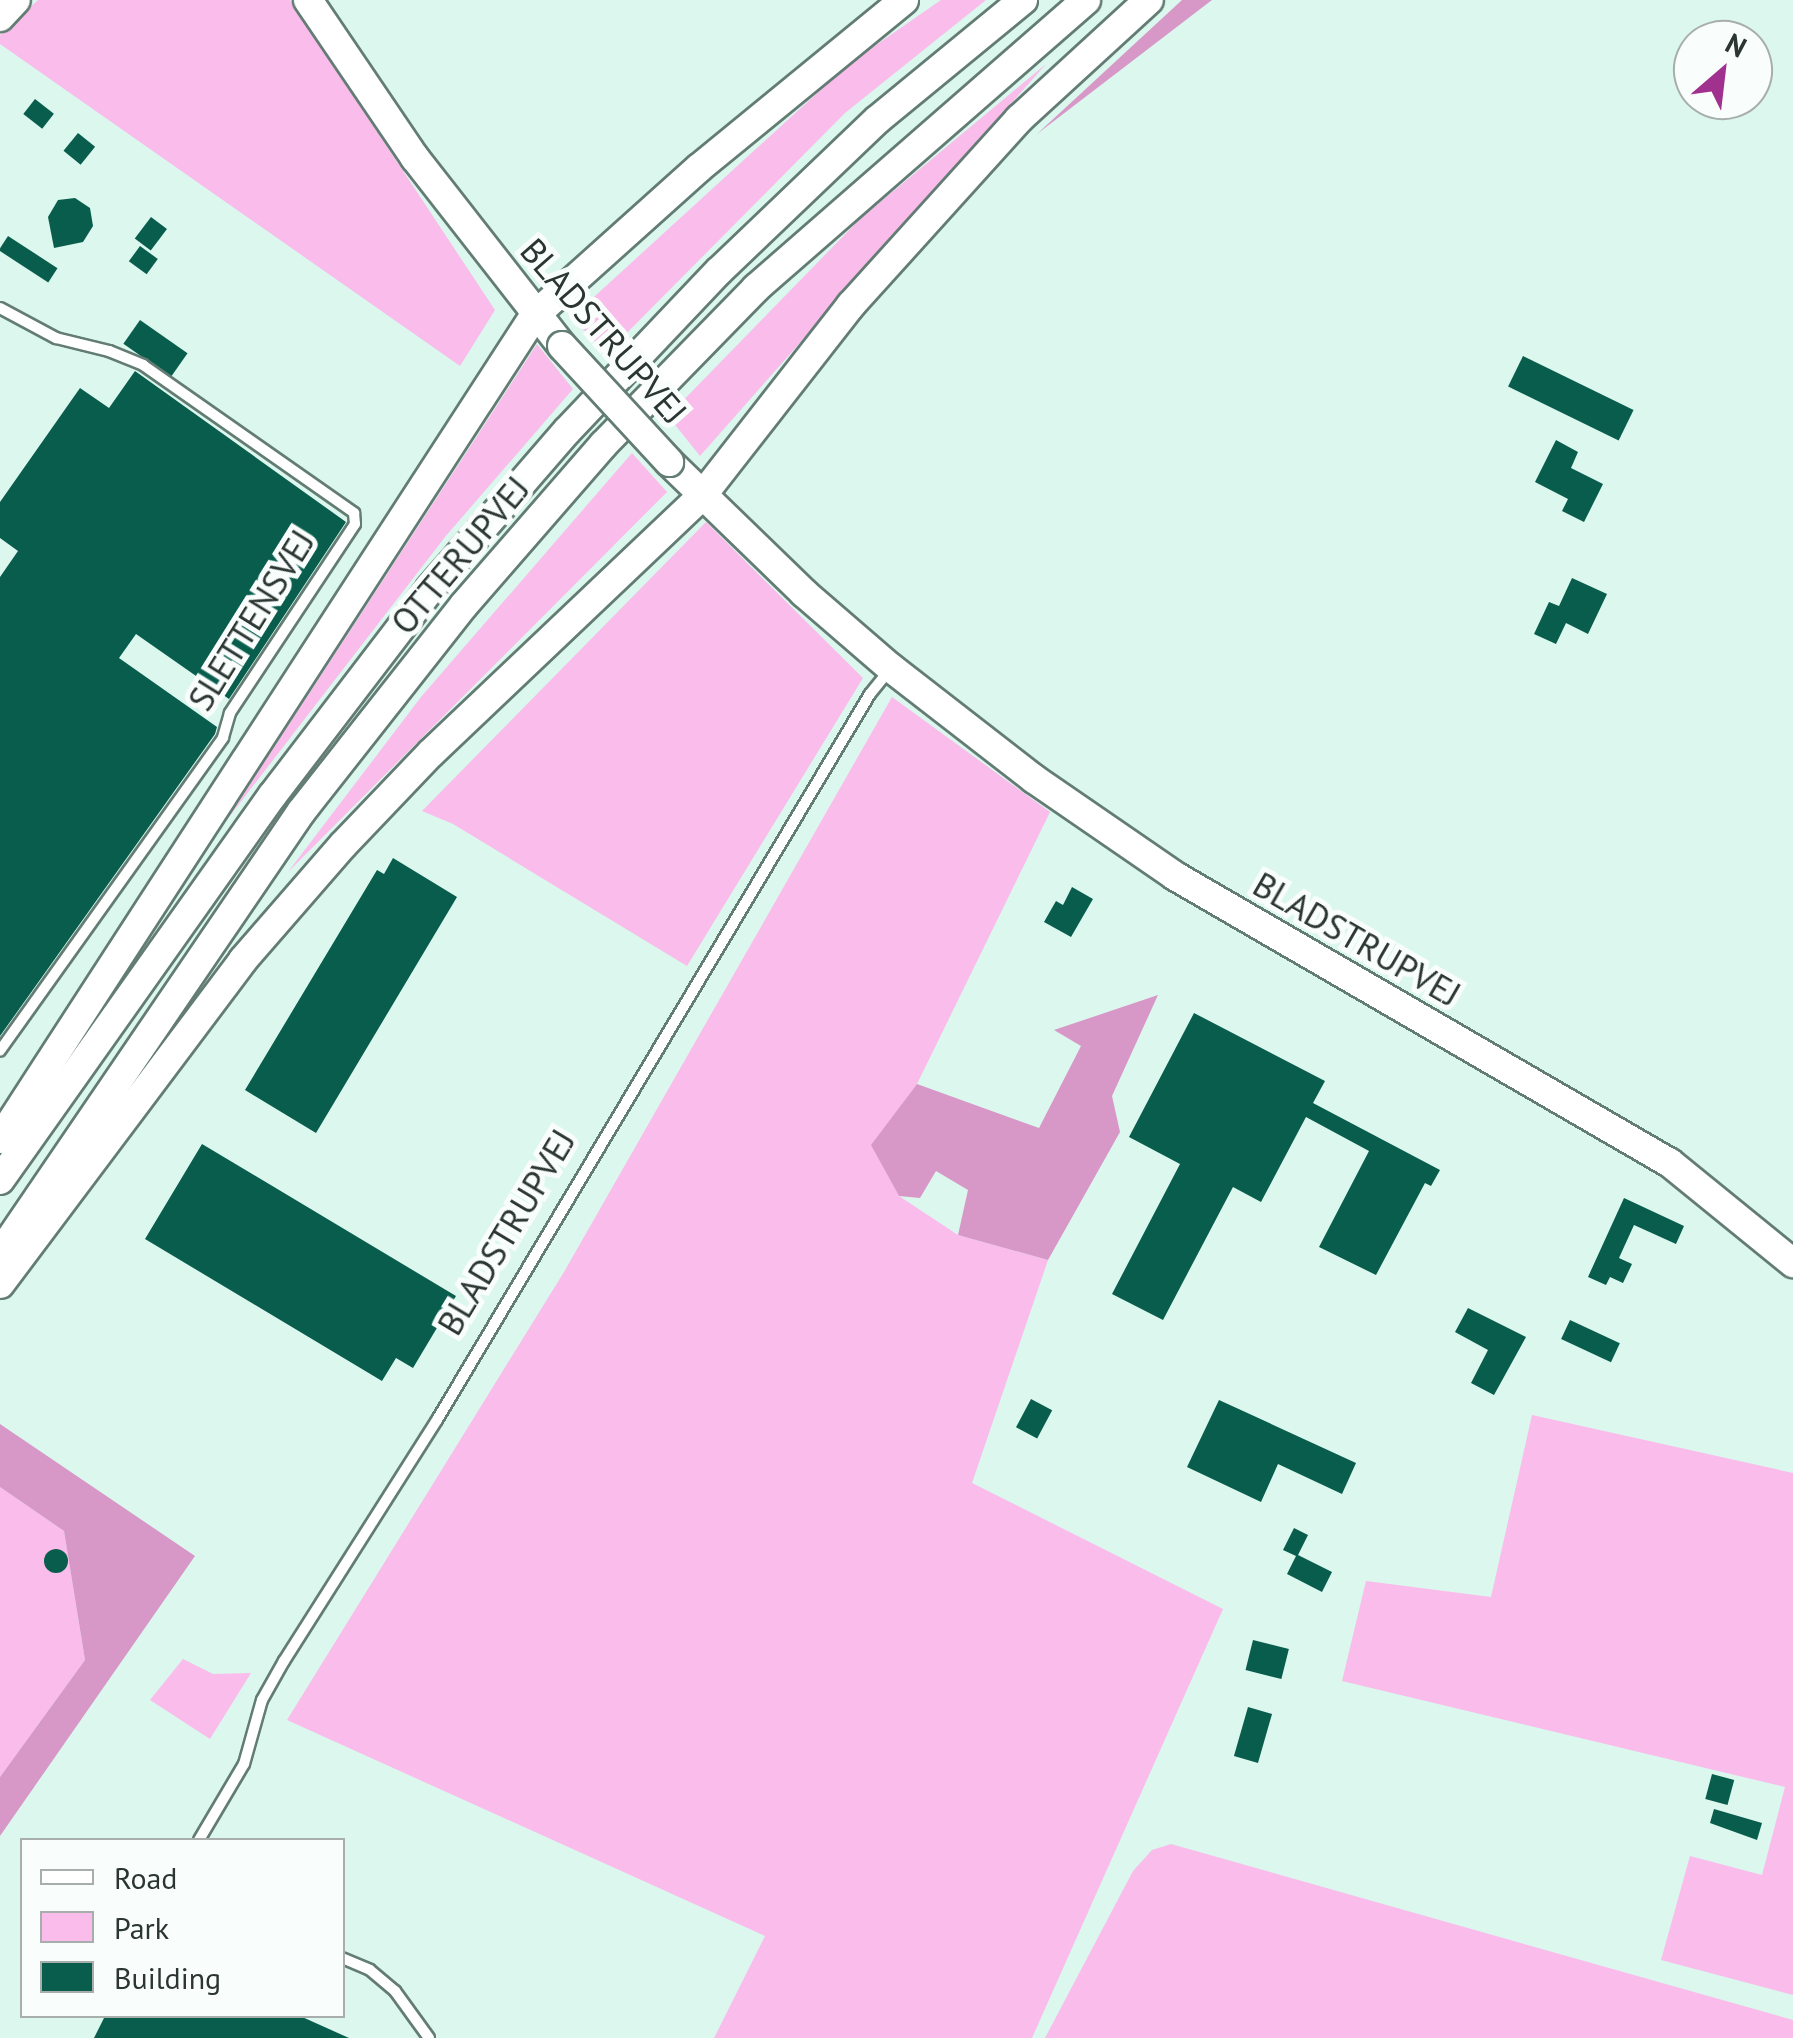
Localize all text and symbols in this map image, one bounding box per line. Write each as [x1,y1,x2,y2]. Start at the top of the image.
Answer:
north arrow [1673,20,1773,120]
text: N [1720,24,1753,65]
street label: BLADSTRUPVEJ [512,230,696,432]
street label: OTTERUPVEJ [382,468,538,642]
street label: SLETTENSVEJ [179,522,323,718]
street label: BLADSTRUPVEJ [1246,863,1468,1015]
street label: BLADSTRUPVEJ [428,1122,584,1342]
legend [20,1838,345,2018]
text: Road [114,1858,178,1897]
text: Park [114,1908,169,1947]
text: Building [114,1958,221,1997]

